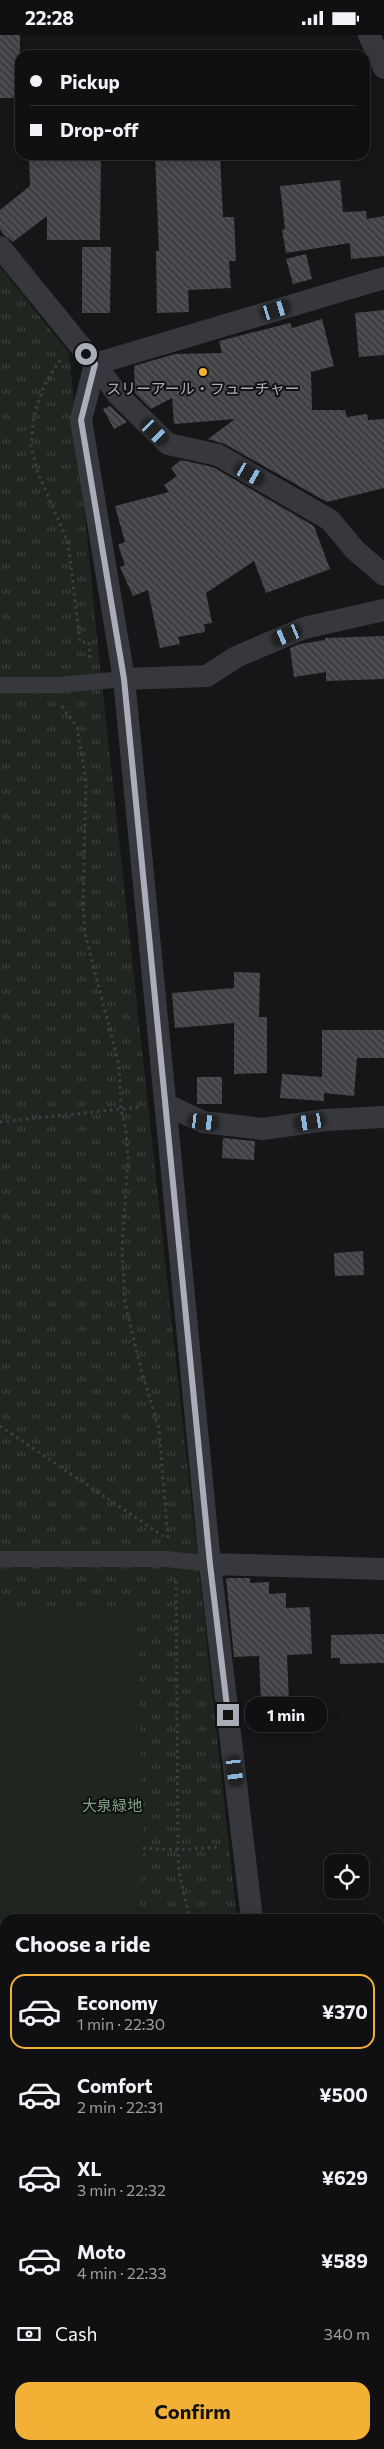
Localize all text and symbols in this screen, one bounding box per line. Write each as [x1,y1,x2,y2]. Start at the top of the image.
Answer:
text: 22:28 [25,6,74,29]
text: Pickup [60,70,120,93]
text: Drop-off [60,118,139,141]
car [259,298,292,322]
route start [75,343,97,365]
marker: スリーアール・フューチャー [197,366,209,378]
place label: スリーアール・フューチャー [106,379,300,397]
car [139,416,170,448]
car [233,460,266,488]
car [270,622,303,648]
car [294,1112,325,1132]
car [188,1113,219,1131]
callout: 1 min [246,1697,328,1733]
route end [217,1704,239,1726]
text: 1 min [267,1705,305,1724]
car [225,1755,244,1787]
park label: 大泉緑地 [82,1796,142,1814]
map controls [324,1854,369,1899]
button: locate [324,1854,369,1899]
text: Choose a ride [15,1930,150,1957]
icon: car [17,1989,62,2034]
text: Economy [77,1991,158,2014]
text: ¥370 [322,2000,368,2023]
text: 1 min · 22:30 [77,2014,165,2033]
icon: car [17,2072,62,2117]
text: Comfort [77,2074,153,2097]
text: ¥500 [319,2083,368,2106]
text: 2 min · 22:31 [77,2097,164,2116]
icon: car [17,2155,62,2200]
text: XL [77,2157,102,2180]
text: ¥629 [322,2166,368,2189]
text: 3 min · 22:32 [77,2180,166,2199]
icon: car [17,2238,62,2283]
text: Moto [77,2240,126,2263]
text: ¥589 [321,2249,368,2272]
text: 4 min · 22:33 [77,2263,167,2282]
icon: cash [15,2320,43,2348]
text: Cash [55,2322,97,2345]
text: 340 m [324,2324,370,2343]
button: Confirm [15,2382,370,2440]

